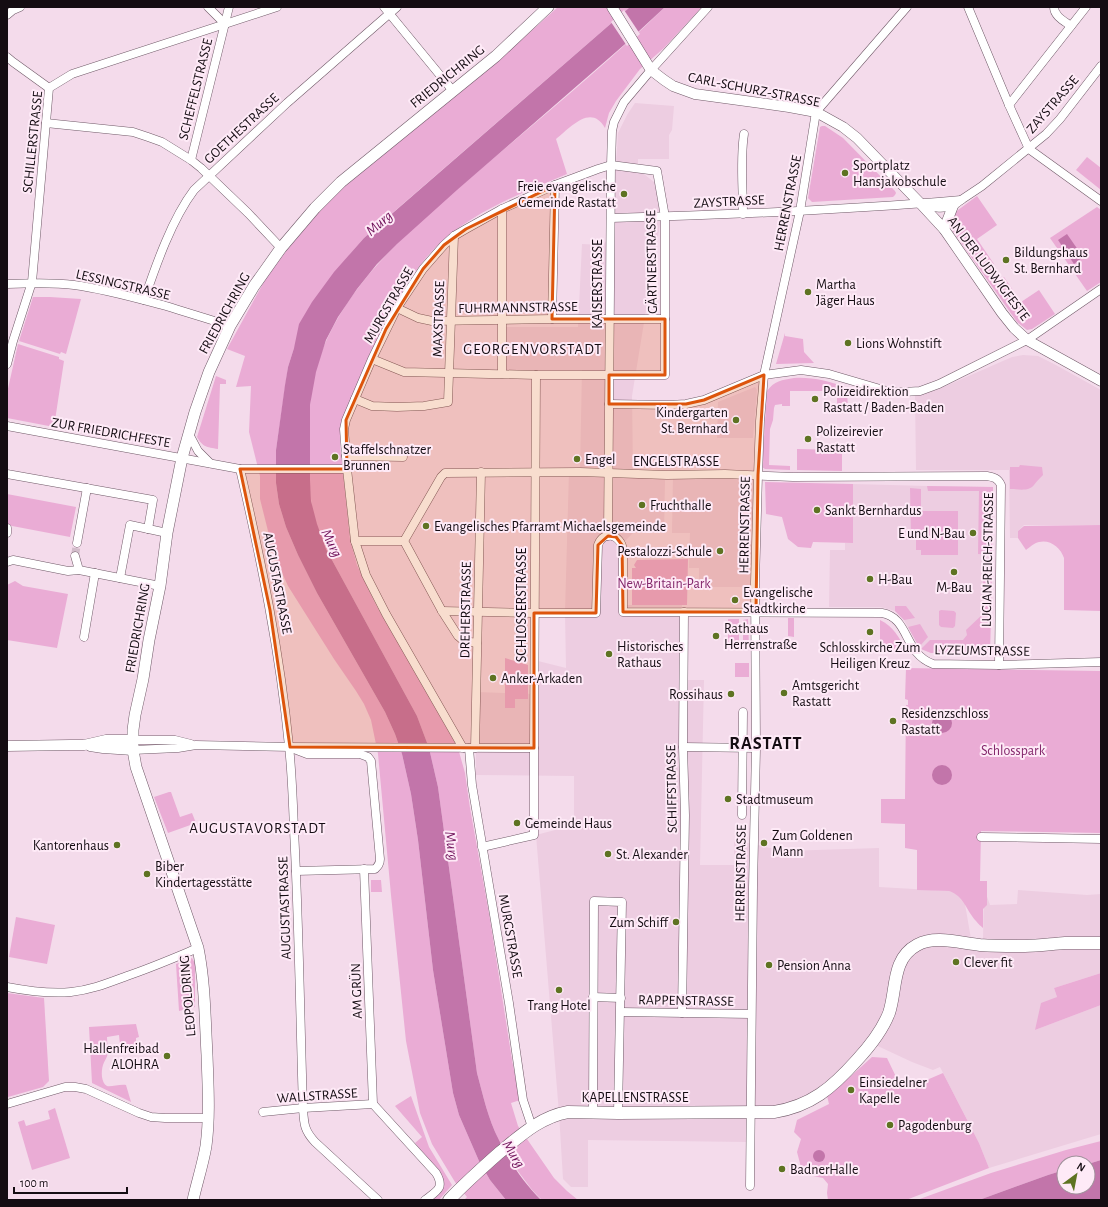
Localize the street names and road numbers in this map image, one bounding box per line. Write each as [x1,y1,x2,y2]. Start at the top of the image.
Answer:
street label: SCHEFFELSTRASSE [177,37,215,141]
street label: FRIEDRICHRING [408,43,487,111]
street label: CARL-SCHURZ-STRASSE [687,70,821,110]
street label: ZAYSTRASSE [1024,73,1082,136]
street label: SCHILLERSTRASSE [21,90,45,194]
street label: GOETHESTRASSE [202,91,282,167]
street label: HERRENSTRASSE [772,154,804,252]
street label: ZAYSTRASSE [693,193,765,211]
street label: GÄRTNERSTRASSE [642,210,660,314]
street label: AN DER LUDWIGFESTE [945,214,1032,324]
street label: KAISERSTRASSE [591,239,605,329]
street label: MURGSTRASSE [362,265,416,346]
street label: LESSINGSTRASSE [74,267,172,303]
street label: FRIEDRICHRING [197,270,253,357]
street label: MAXSTRASSE [431,280,447,357]
street label: FUHRMANNSTRASSE [458,300,578,316]
street label: ZUR FRIEDRICHFESTE [50,416,172,450]
street label: ENGELSTRASSE [633,455,719,469]
street label: HERRENSTRASSE [737,476,753,574]
street label: LUCIAN-REICH-STRASSE [980,492,996,627]
street label: AUGUSTASTRASSE [260,531,294,636]
street label: SCHLOSSERSTRASSE [515,548,529,662]
street label: DREHERSTRASSE [458,561,474,658]
street label: FRIEDRICHRING [123,582,153,674]
street label: LYZEUMSTRASSE [934,643,1030,659]
street label: SCHIFFSTRASSE [664,744,680,833]
street label: HERRENSTRASSE [733,824,749,922]
street label: AUGUSTASTRASSE [276,856,294,960]
street label: MURGSTRASSE [496,893,524,979]
street label: LEOPOLDRING [177,955,199,1037]
street label: AM GRÜN [346,963,365,1019]
street label: RAPPENSTRASSE [638,993,734,1009]
street label: WALLSTRASSE [276,1086,358,1106]
street label: KAPELLENSTRASSE [582,1091,689,1105]

